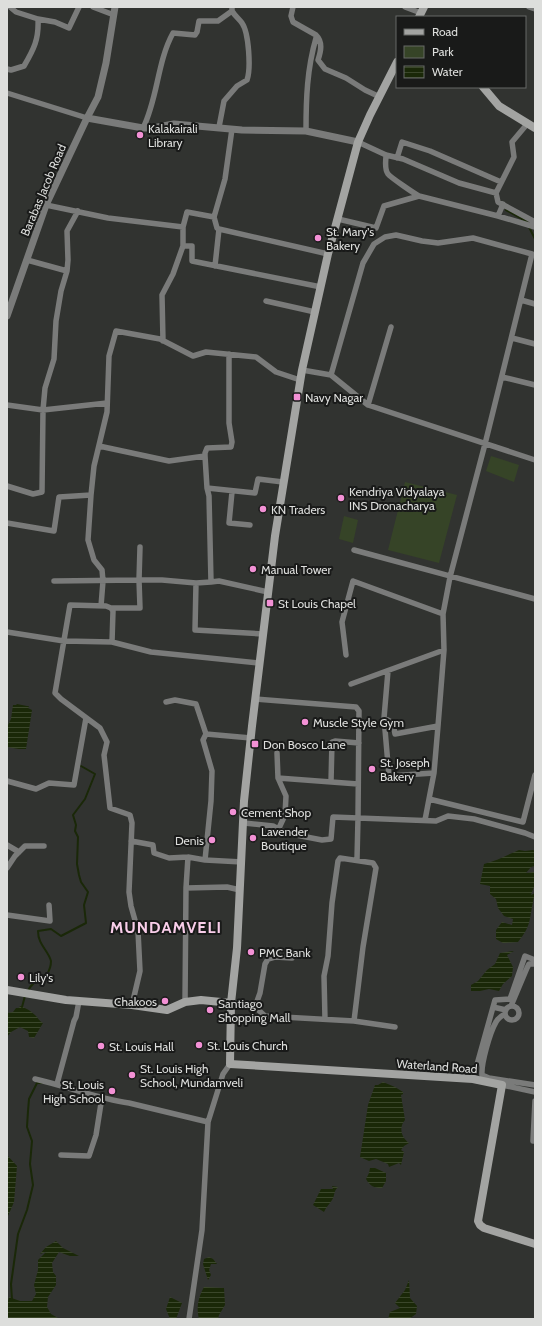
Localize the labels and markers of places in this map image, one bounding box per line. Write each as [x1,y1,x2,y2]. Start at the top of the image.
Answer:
place label: Kalakairali Library [148,121,198,150]
marker: Kalakairali Library [135,130,145,140]
place label: St. Mary's Bakery [326,224,374,253]
marker: St. Mary's Bakery [313,233,323,243]
place label: Navy Nagar [305,390,363,405]
marker: Navy Nagar [292,392,302,402]
place label: Kendriya Vidyalaya INS Dronacharya [349,484,445,513]
marker: Kendriya Vidyalaya INS Dronacharya [336,493,346,503]
place label: KN Traders [271,502,325,517]
marker: KN Traders [258,504,268,514]
place label: Manual Tower [261,562,331,577]
marker: Manual Tower [248,564,258,574]
place label: St Louis Chapel [278,596,356,611]
marker: St Louis Chapel [265,598,275,608]
place label: Muscle Style Gym [313,715,404,730]
marker: Muscle Style Gym [300,717,310,727]
place label: Don Bosco Lane [263,737,346,752]
marker: Don Bosco Lane [250,739,260,749]
place label: St. Joseph Bakery [380,755,430,784]
marker: St. Joseph Bakery [367,764,377,774]
place label: Cement Shop [241,805,311,820]
marker: Cement Shop [228,807,238,817]
place label: Lavender Boutique [261,824,308,853]
place label: Denis [175,833,204,848]
marker: Lavender Boutique [248,833,258,843]
marker: Denis [207,835,217,845]
place label: PMC Bank [259,945,311,960]
marker: PMC Bank [246,947,256,957]
place label: Lily's [29,970,53,985]
marker: Lily's [16,972,26,982]
place label: Chakoos [114,994,157,1009]
marker: Chakoos [160,996,170,1006]
place label: Santiago Shopping Mall [218,996,291,1025]
marker: Santiago Shopping Mall [205,1005,215,1015]
place label: St. Louis Church [207,1038,288,1053]
place label: St. Louis Hall [109,1039,174,1054]
marker: St. Louis Church [194,1040,204,1050]
marker: St. Louis Hall [96,1041,106,1051]
place label: St. Louis High School, Mundamveli [140,1061,243,1090]
marker: St. Louis High School, Mundamveli [127,1070,137,1080]
place label: St. Louis High School [43,1077,104,1106]
marker: St. Louis High School [107,1086,117,1096]

